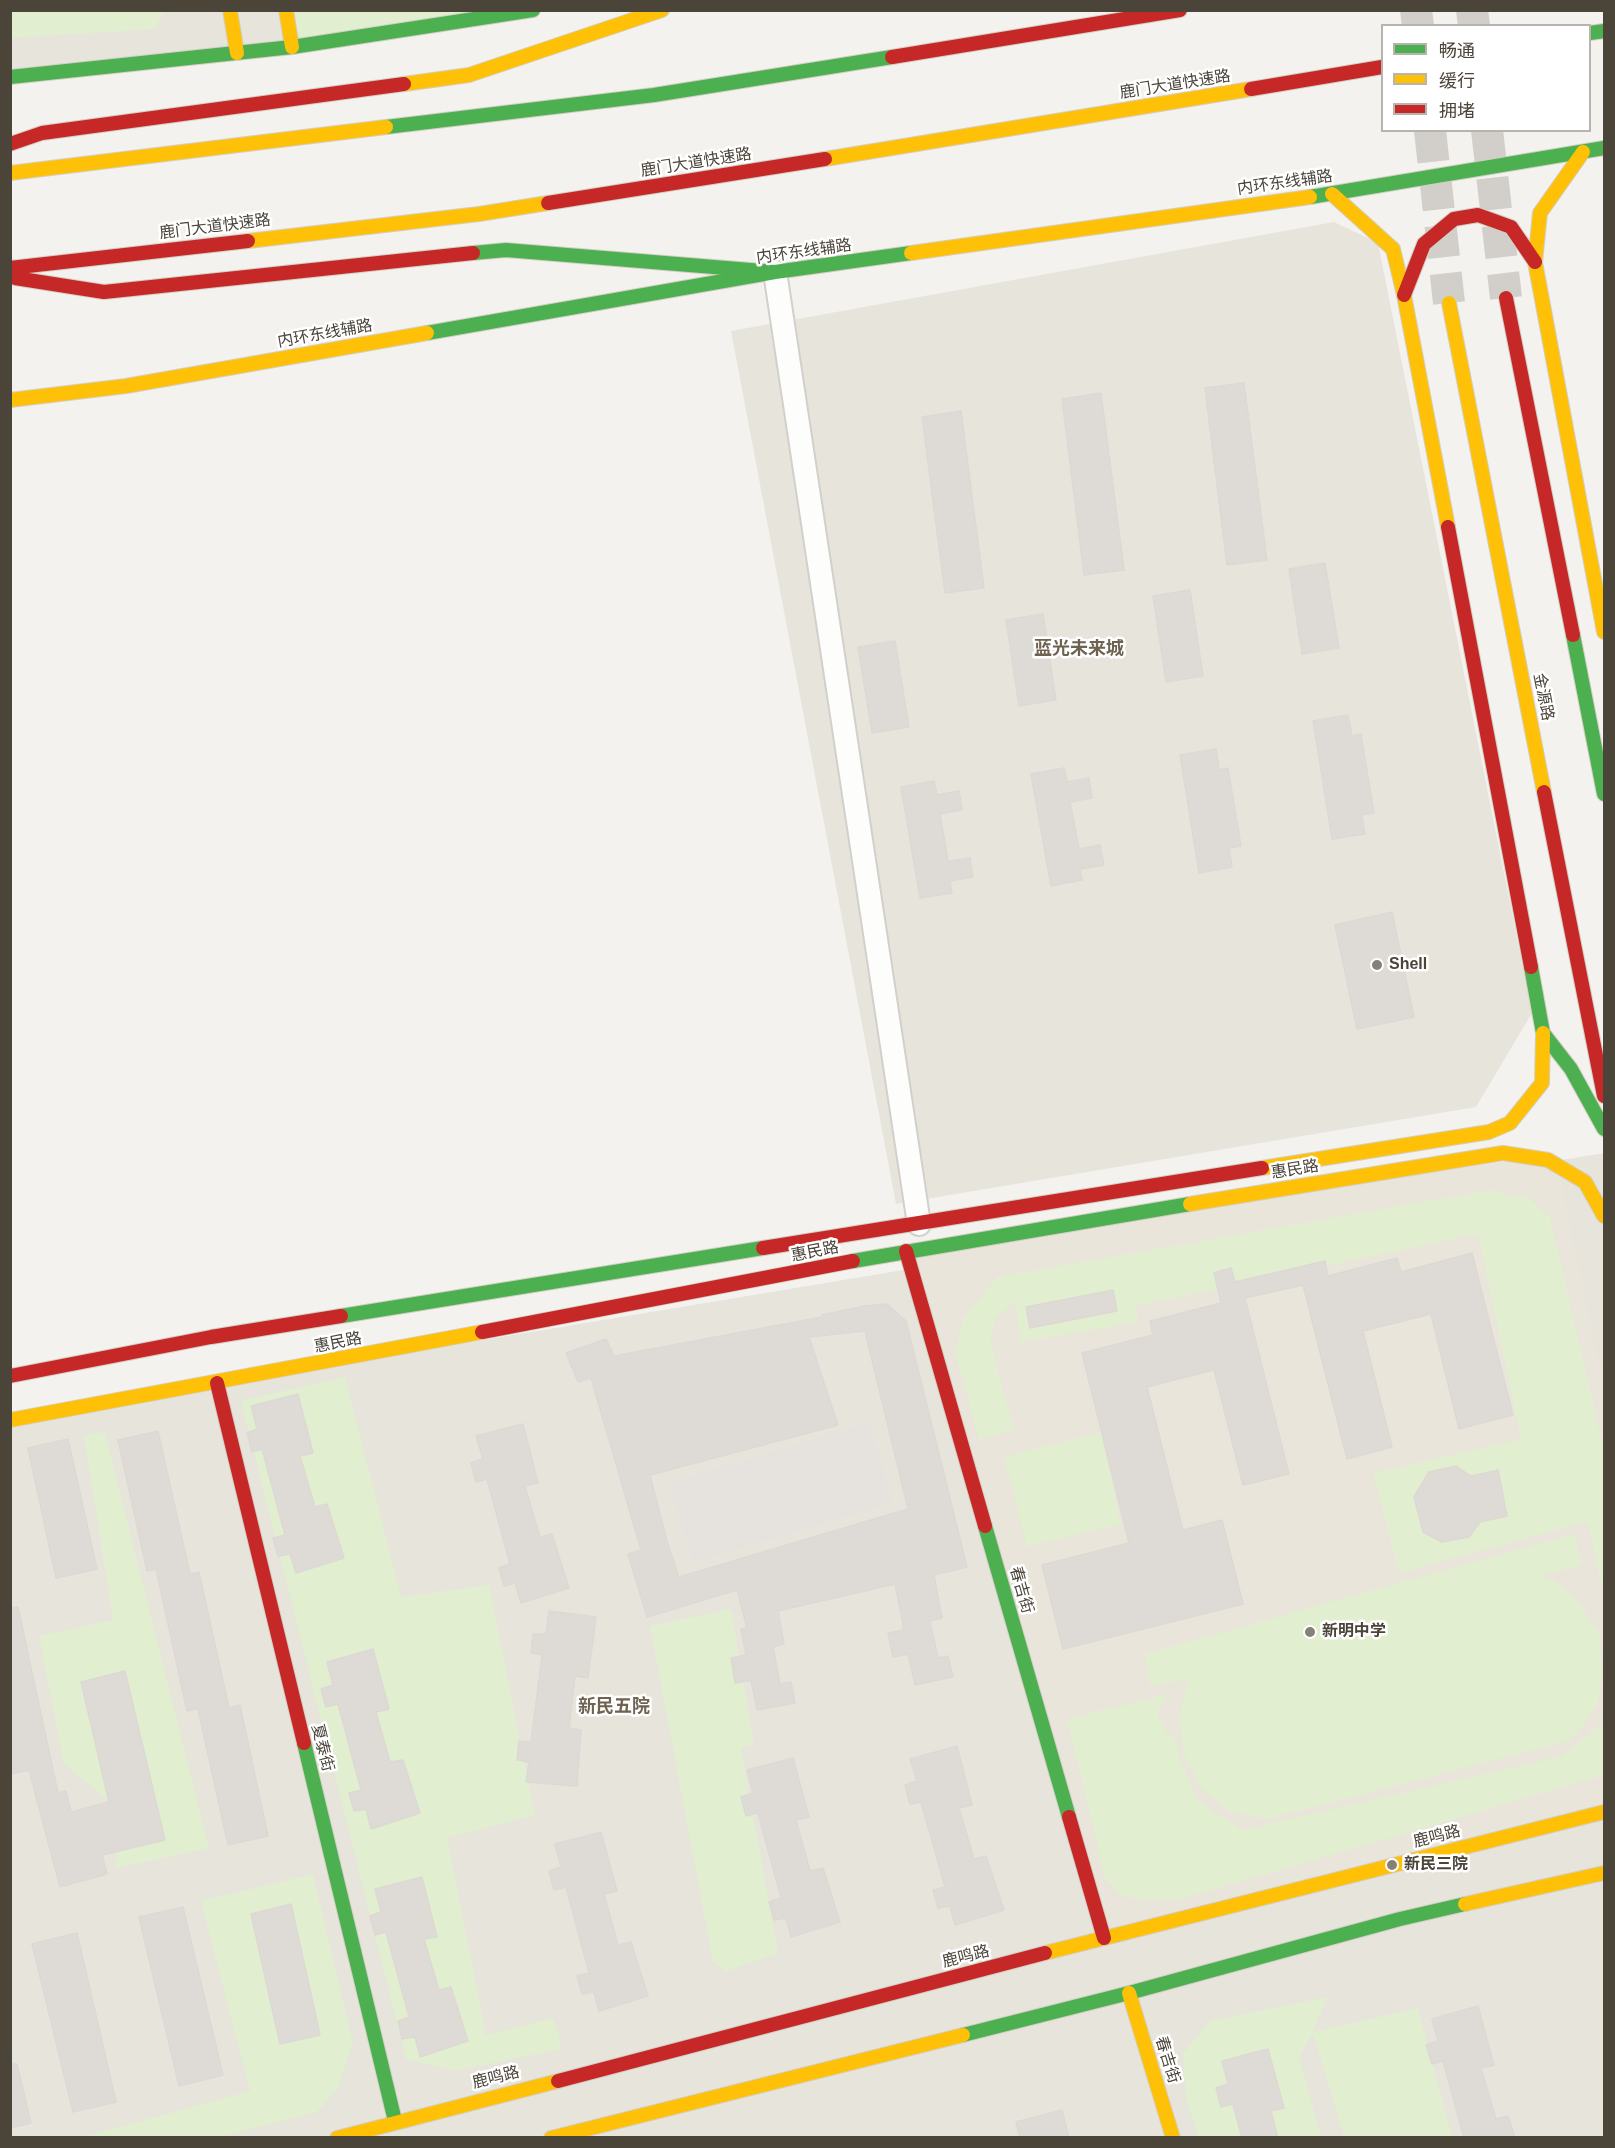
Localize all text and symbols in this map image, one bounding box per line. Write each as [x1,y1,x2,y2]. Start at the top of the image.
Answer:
legend [1381,24,1591,132]
text: 畅通 [1439,41,1475,61]
street label: 鹿门大道快速路 [1118,67,1232,103]
text: 缓行 [1439,71,1475,91]
text: 拥堵 [1439,101,1475,121]
street label: 鹿门大道快速路 [639,145,753,181]
street label: 内环东线辅路 [1236,167,1334,199]
street label: 鹿门大道快速路 [158,211,272,243]
street label: 内环东线辅路 [755,236,853,268]
street label: 内环东线辅路 [276,316,374,352]
district label: 蓝光未来城 [1034,638,1124,660]
street label: 金源路 [1529,672,1557,722]
place label: Shell [1389,955,1427,975]
marker: Shell [1370,958,1384,972]
street label: 惠民路 [1270,1157,1320,1183]
street label: 惠民路 [790,1238,840,1266]
street label: 惠民路 [313,1329,363,1357]
street label: 春吉街 [1005,1564,1037,1616]
place label: 新明中学 [1322,1622,1386,1642]
marker: 新明中学 [1303,1625,1317,1639]
district label: 新民五院 [578,1696,650,1718]
street label: 夏泰街 [307,1722,337,1774]
street label: 鹿鸣路 [1411,1822,1463,1852]
place label: 新民三院 [1404,1855,1468,1875]
marker: 新民三院 [1385,1858,1399,1872]
street label: 鹿鸣路 [940,1942,992,1972]
street label: 春吉街 [1151,2034,1183,2086]
street label: 鹿鸣路 [470,2063,522,2093]

